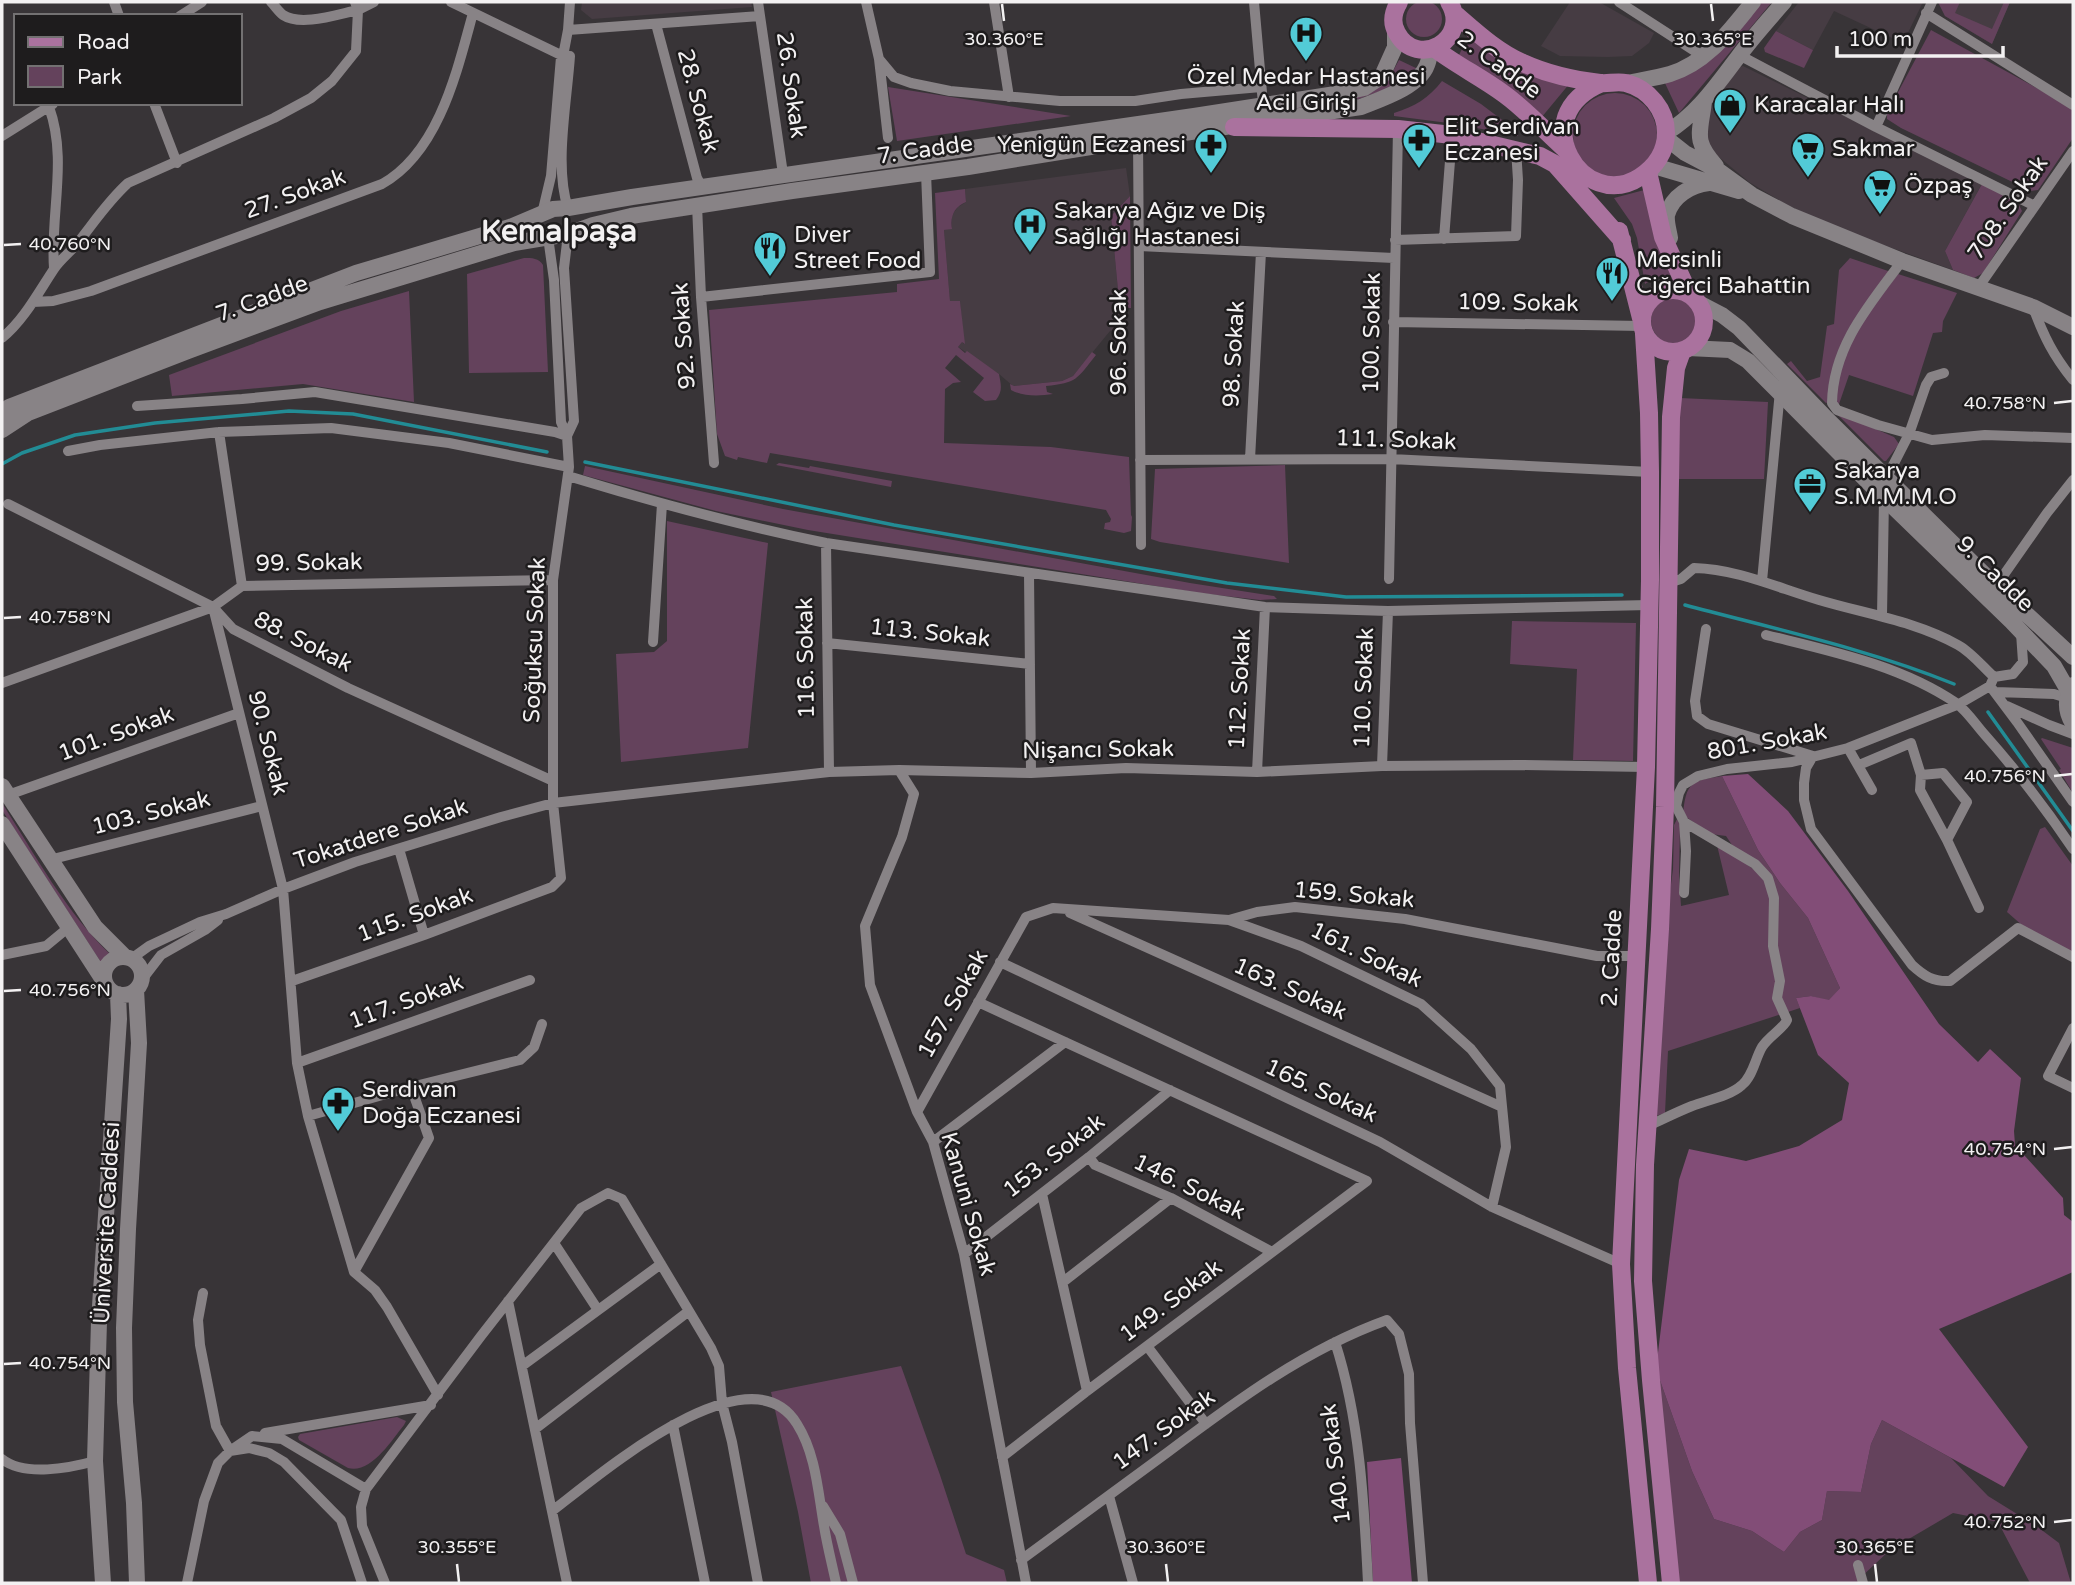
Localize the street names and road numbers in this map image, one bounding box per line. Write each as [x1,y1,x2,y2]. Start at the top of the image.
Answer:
street label: 2. Cadde [1451,25,1547,105]
street label: 26. Sokak [770,30,812,140]
street label: 28. Sokak [671,46,725,156]
street label: 7. Cadde [875,129,975,171]
street label: 708. Sokak [1962,150,2054,266]
street label: 27. Sokak [241,163,349,225]
street label: 7. Cadde [212,269,312,329]
street label: 100. Sokak [1357,272,1387,394]
street label: 92. Sokak [666,282,702,390]
street label: 109. Sokak [1457,288,1579,318]
street label: 96. Sokak [1105,289,1133,395]
street label: 98. Sokak [1217,300,1251,408]
street label: 111. Sokak [1335,424,1457,456]
street label: 9. Cadde [1950,530,2040,618]
street label: 99. Sokak [255,548,363,578]
street label: Soğuksu Sokak [518,557,552,723]
street label: 116. Sokak [791,597,821,719]
street label: 88. Sokak [249,605,357,679]
street label: 113. Sokak [868,613,992,653]
street label: 110. Sokak [1348,627,1380,749]
street label: 112. Sokak [1223,628,1257,750]
street label: 90. Sokak [241,688,295,798]
street label: 101. Sokak [54,700,178,768]
street label: 801. Sokak [1705,718,1829,766]
street label: Nişancı Sokak [1022,735,1174,765]
street label: 103. Sokak [89,785,213,841]
street label: Tokatdere Sokak [291,793,471,875]
street label: 159. Sokak [1292,876,1416,914]
street label: 115. Sokak [353,881,477,949]
street label: 2. Cadde [1595,909,1629,1007]
street label: 161. Sokak [1305,916,1427,994]
street label: 157. Sokak [912,945,994,1063]
street label: 163. Sokak [1229,952,1351,1026]
street label: 117. Sokak [345,968,467,1036]
street label: 165. Sokak [1260,1053,1382,1129]
street label: 153. Sokak [998,1108,1110,1204]
street label: Üniversite Caddesi [88,1121,126,1325]
street label: Kanuni Sokak [934,1129,1002,1279]
street label: 146. Sokak [1128,1148,1250,1226]
street label: 149. Sokak [1114,1253,1228,1349]
street label: 147. Sokak [1107,1383,1221,1477]
street label: 140. Sokak [1315,1402,1357,1526]

